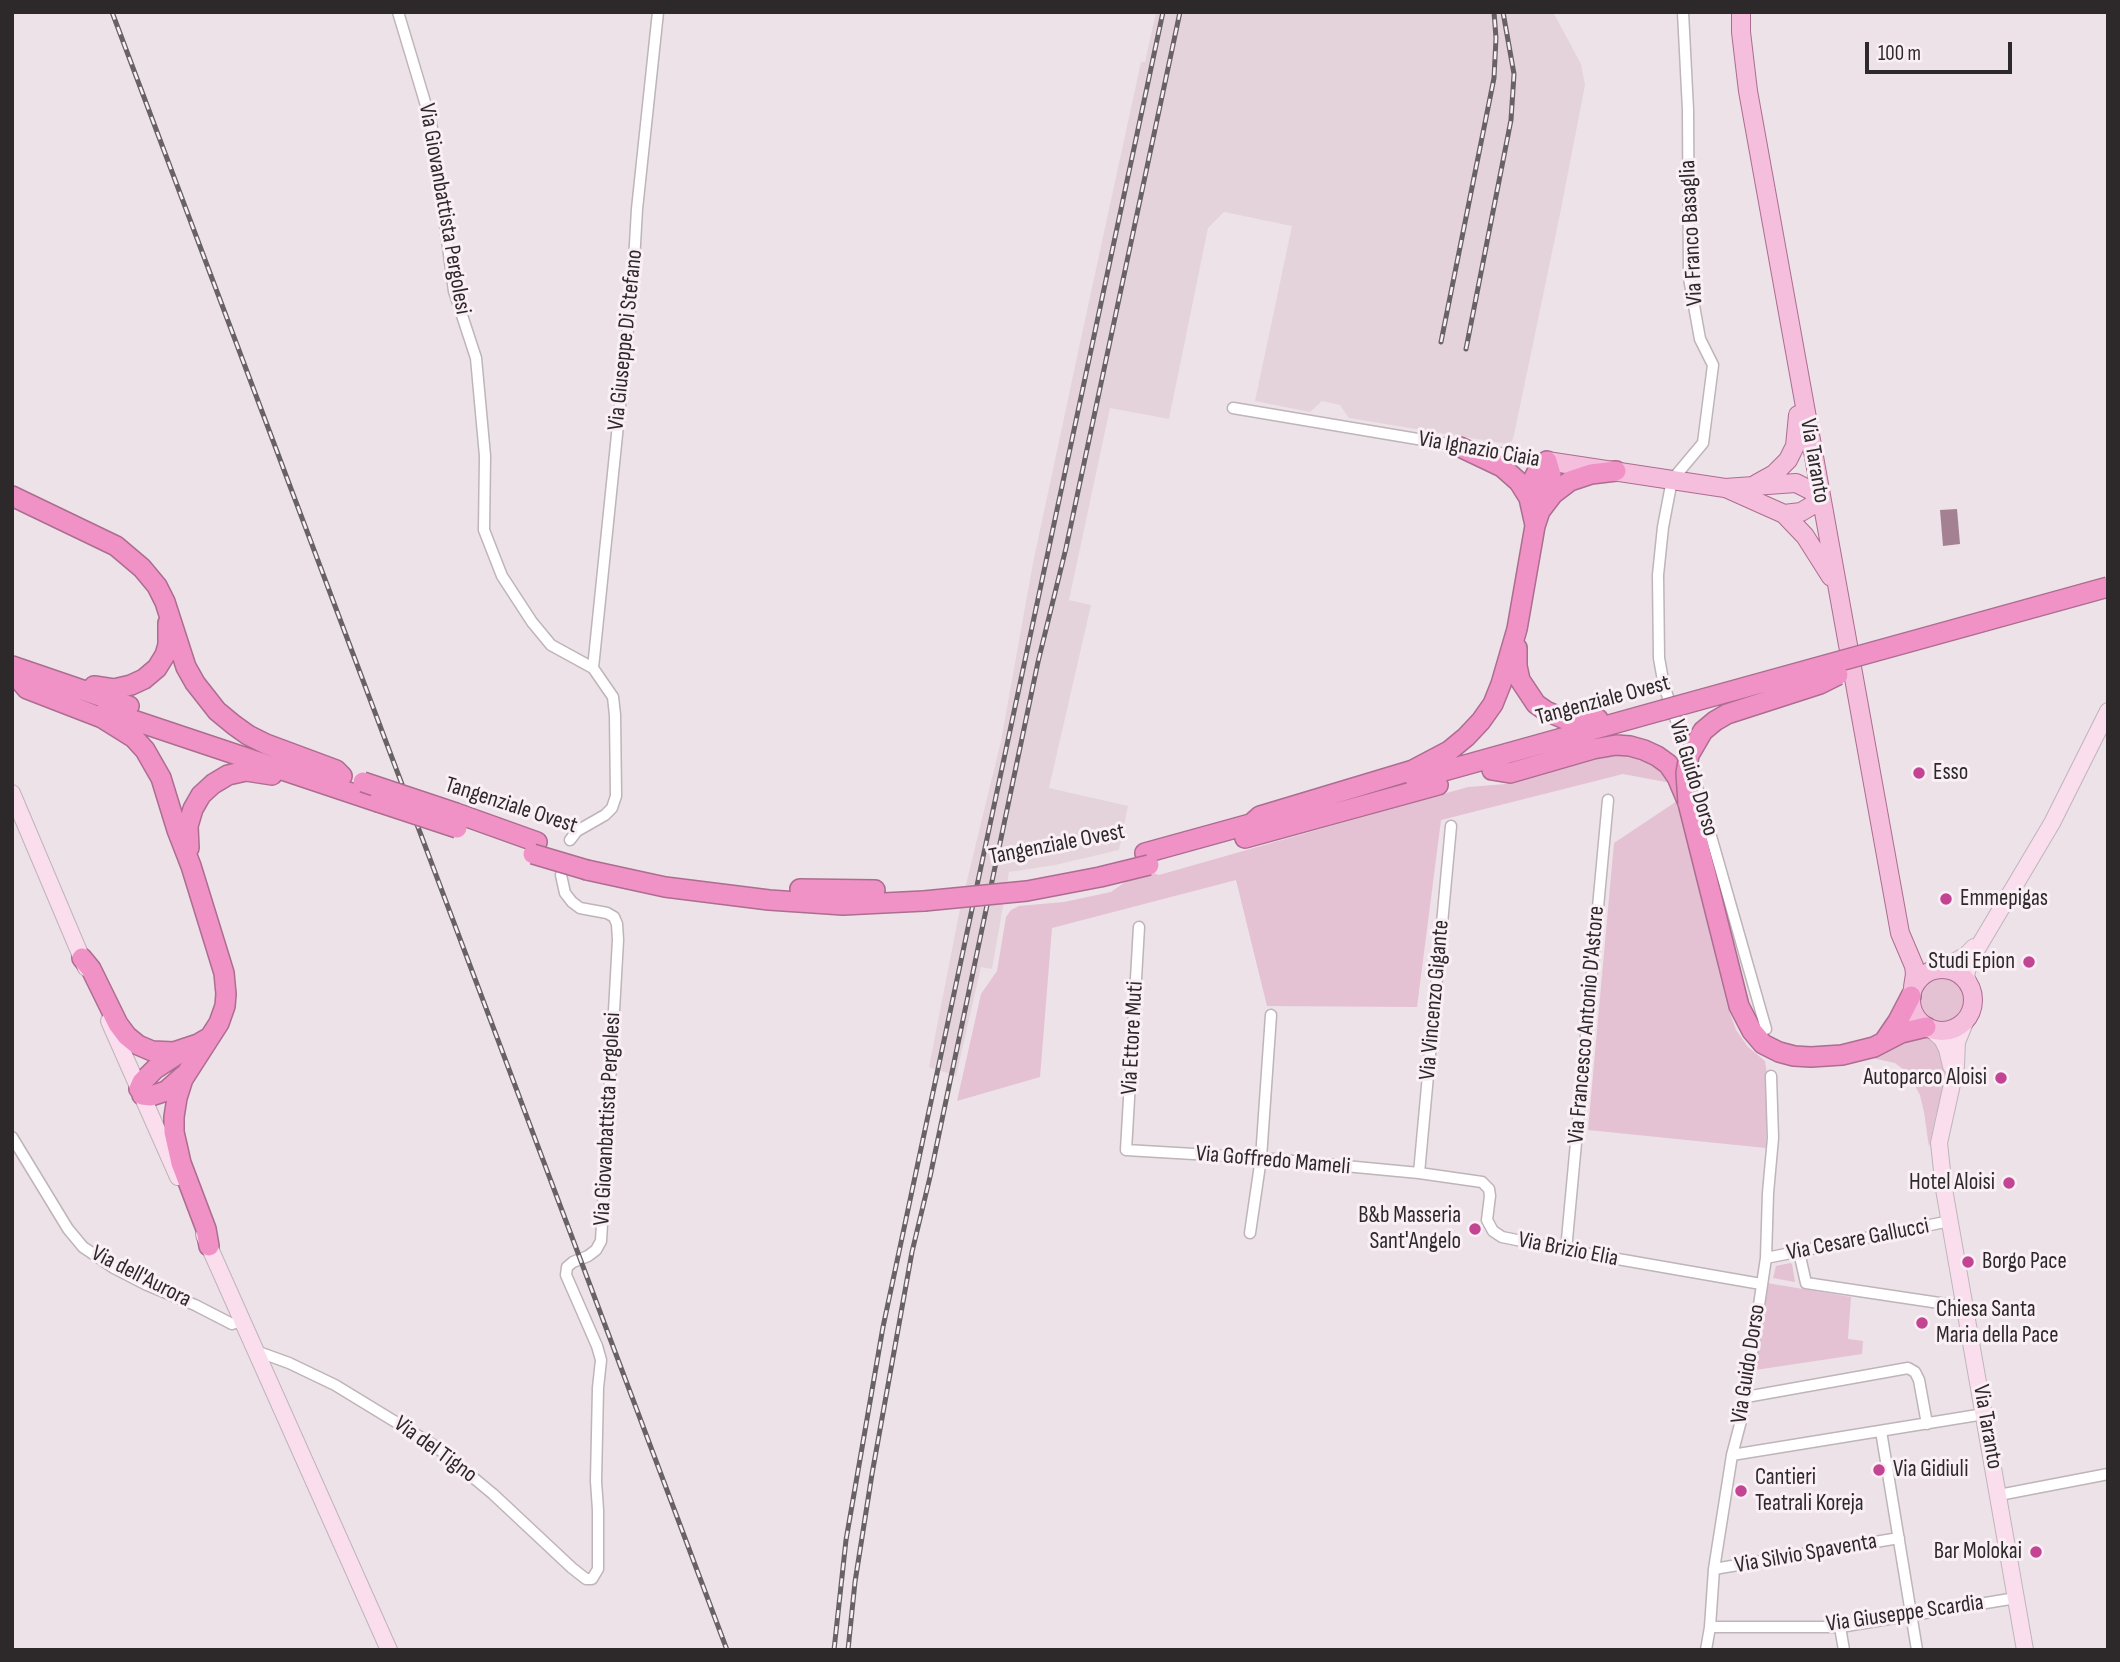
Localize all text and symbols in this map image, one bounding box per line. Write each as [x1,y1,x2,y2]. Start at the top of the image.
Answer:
scale bar [1868,28,2015,72]
text: 100 m [1878,41,1921,66]
street label: Via Giovanbattista Pergolesi [412,101,476,317]
street label: Via Franco Basaglia [1674,159,1710,307]
street label: Via Giuseppe Di Stefano [603,248,649,432]
street label: Via Taranto [1793,417,1835,505]
street label: Via Ignazio Ciaia [1416,426,1542,474]
street label: Tangenziale Ovest [1533,670,1673,732]
street label: Via Guido Dorso [1662,716,1724,840]
place label: Esso [1933,759,1968,787]
marker: Esso [1911,765,1927,781]
street label: Tangenziale Ovest [441,772,581,840]
street label: Tangenziale Ovest [987,818,1127,872]
place label: Emmepigas [1960,885,2048,913]
marker: Emmepigas [1938,891,1954,907]
street label: Via Francesco Antonio D'Astore [1563,905,1611,1145]
street label: Via Vincenzo Gigante [1414,919,1456,1081]
place label: Studi Epion [1928,948,2015,976]
marker: Studi Epion [2021,954,2037,970]
street label: Via Ettore Muti [1116,980,1150,1096]
street label: Via Giovanbattista Pergolesi [589,1012,627,1226]
place label: Autoparco Aloisi [1863,1064,1987,1092]
marker: Autoparco Aloisi [1993,1070,2009,1086]
street label: Via Goffredo Mameli [1195,1140,1351,1182]
place label: Hotel Aloisi [1909,1169,1995,1197]
marker: Hotel Aloisi [2001,1175,2017,1191]
place label: B&b Masseria Sant'Angelo [1358,1202,1461,1256]
street label: Via Cesare Gallucci [1784,1213,1932,1267]
marker: B&b Masseria Sant'Angelo [1467,1221,1483,1237]
street label: Via Brizio Elia [1516,1227,1620,1273]
street label: Via dell'Aurora [86,1240,196,1314]
place label: Borgo Pace [1982,1248,2067,1276]
marker: Borgo Pace [1960,1254,1976,1270]
place label: Chiesa Santa Maria della Pace [1936,1296,2058,1350]
street label: Via Guido Dorso [1726,1302,1772,1426]
marker: Chiesa Santa Maria della Pace [1914,1315,1930,1331]
street label: Via Taranto [1966,1383,2008,1471]
street label: Via del Tigno [388,1411,482,1489]
place label: Via Gidiuli [1893,1456,1968,1484]
marker: Via Gidiuli [1871,1462,1887,1478]
place label: Cantieri Teatrali Koreja [1755,1464,1864,1518]
marker: Cantieri Teatrali Koreja [1733,1483,1749,1499]
street label: Via Silvio Spaventa [1733,1528,1879,1580]
place label: Bar Molokai [1934,1538,2022,1566]
marker: Bar Molokai [2028,1544,2044,1560]
street label: Via Giuseppe Scardia [1825,1589,1985,1639]

